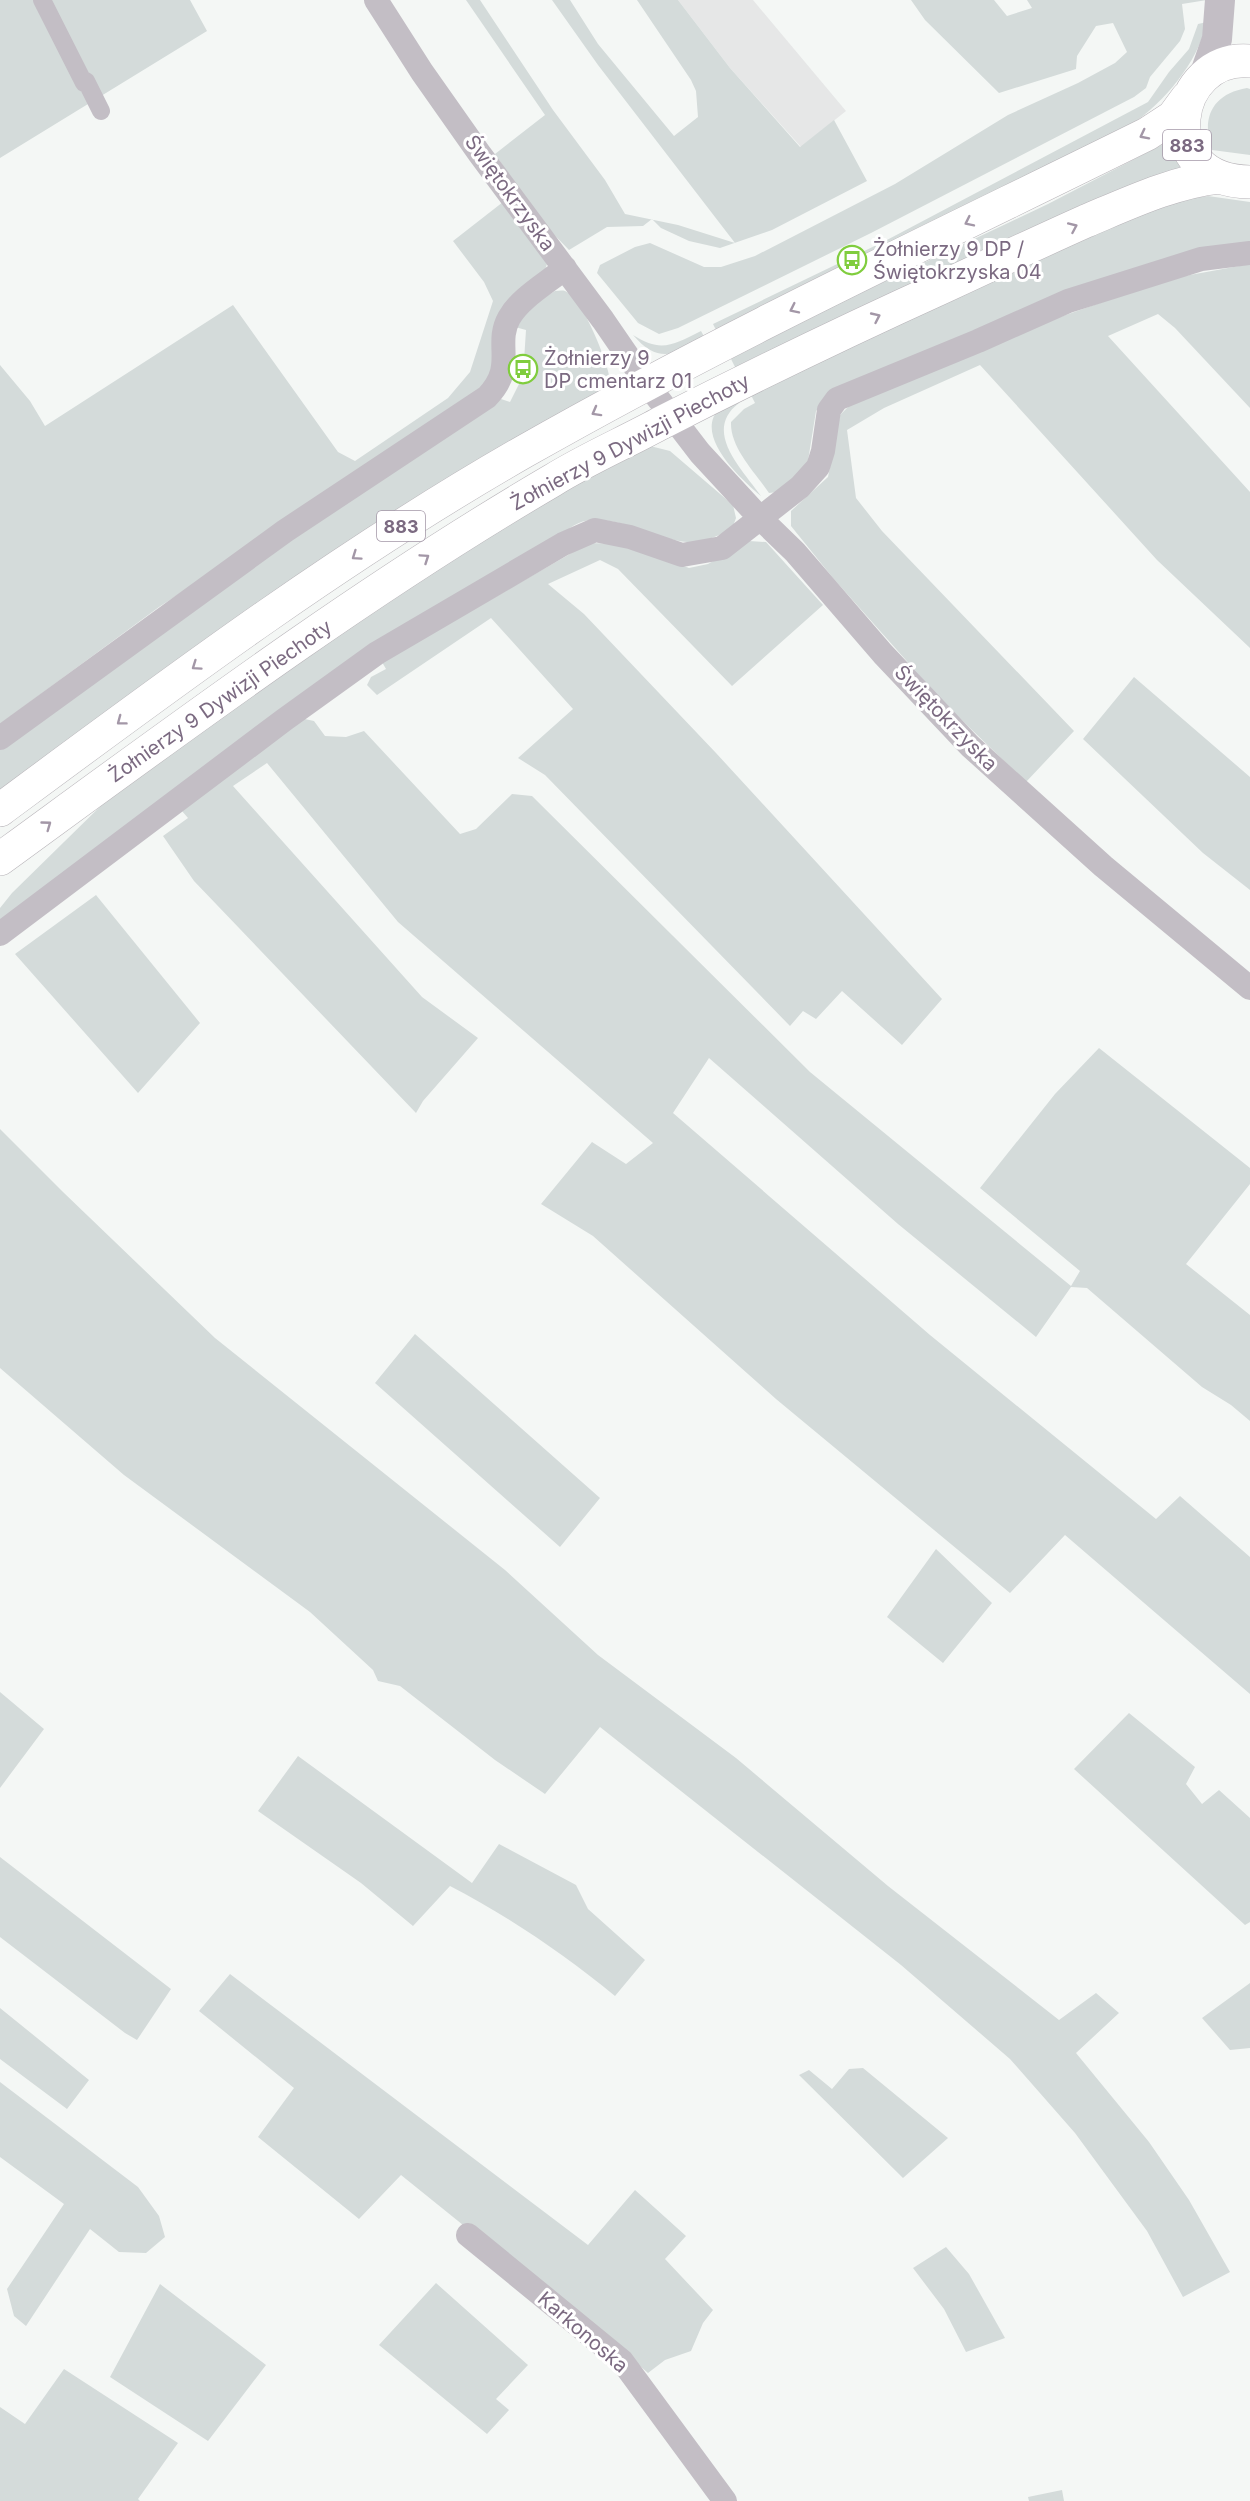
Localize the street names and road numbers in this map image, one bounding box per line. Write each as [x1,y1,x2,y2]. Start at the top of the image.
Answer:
street label: Świętokrzyska [460,130,561,256]
road number: 883 [1163,130,1211,160]
street label: Żołnierzy 9 Dywizji Piechoty [506,368,754,515]
road number: 883 [377,511,425,541]
street label: Żołnierzy 9 Dywizji Piechoty [103,614,336,787]
street label: Świętokrzyska [890,659,1003,776]
street label: Karkonoska [533,2286,633,2378]

